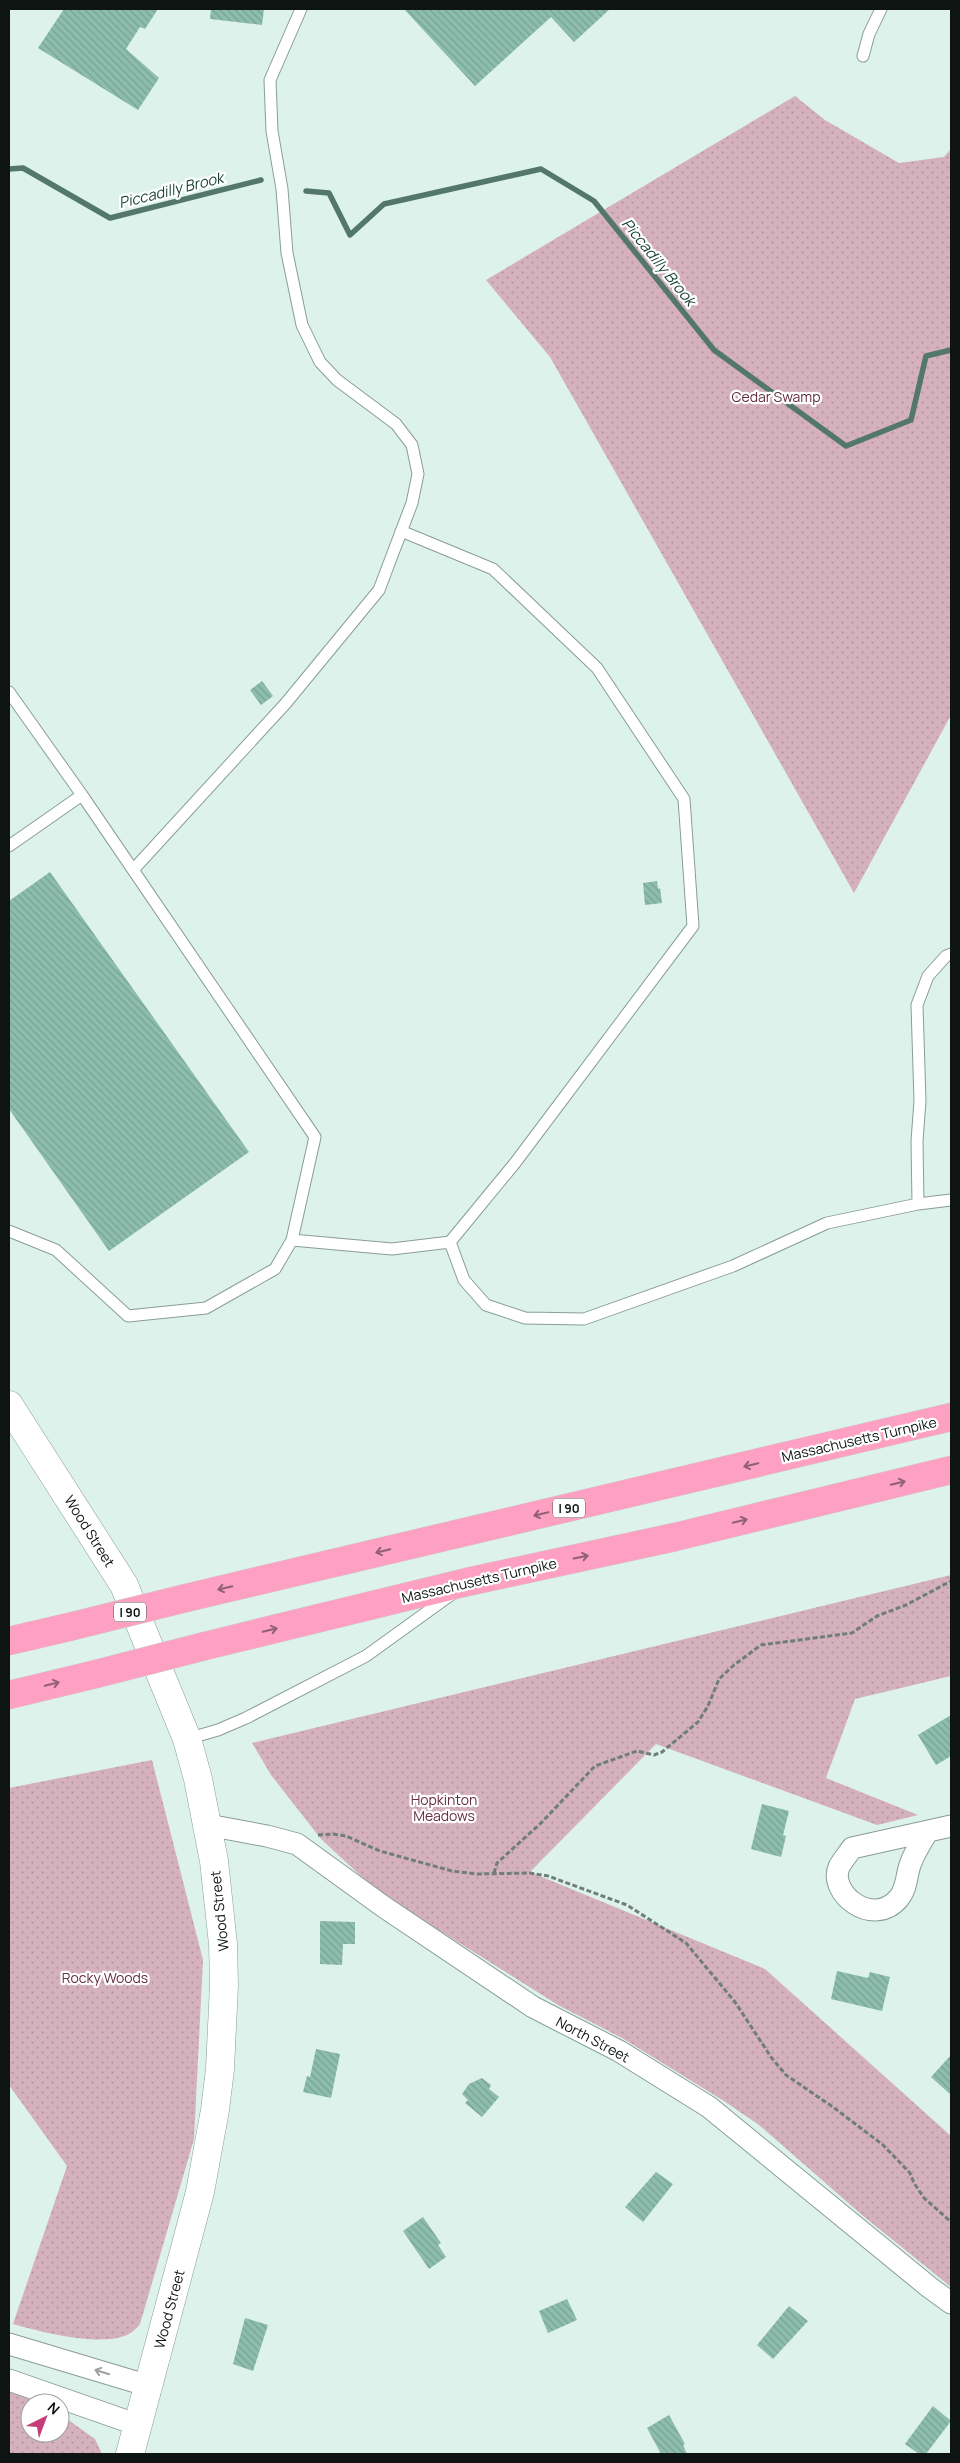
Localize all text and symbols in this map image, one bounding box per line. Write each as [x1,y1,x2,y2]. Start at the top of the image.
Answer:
water label: Piccadilly Brook [116,166,228,213]
water label: Piccadilly Brook [617,214,702,312]
park label: Cedar Swamp [731,387,821,406]
street label: Massachusetts Turnpike [780,1412,938,1466]
one-way arrow [743,1461,759,1470]
one-way arrow [889,1478,905,1487]
street label: Wood Street [60,1492,120,1571]
road number: I 90 [553,1499,585,1518]
one-way arrow [534,1510,550,1519]
one-way arrow [731,1516,747,1525]
one-way arrow [376,1547,392,1556]
one-way arrow [573,1552,589,1561]
street label: Massachusetts Turnpike [400,1553,558,1607]
one-way arrow [217,1584,233,1593]
road number: I 90 [114,1602,146,1621]
one-way arrow [261,1625,277,1634]
one-way arrow [44,1679,60,1688]
park label: Hopkinton Meadows [411,1790,477,1825]
street label: Wood Street [205,1869,233,1952]
park label: Rocky Woods [62,1968,148,1987]
street label: North Street [553,2012,633,2067]
street label: Wood Street [149,2267,189,2351]
one-way arrow [94,2367,110,2377]
north arrow [20,2393,70,2443]
text: N [44,2398,64,2418]

